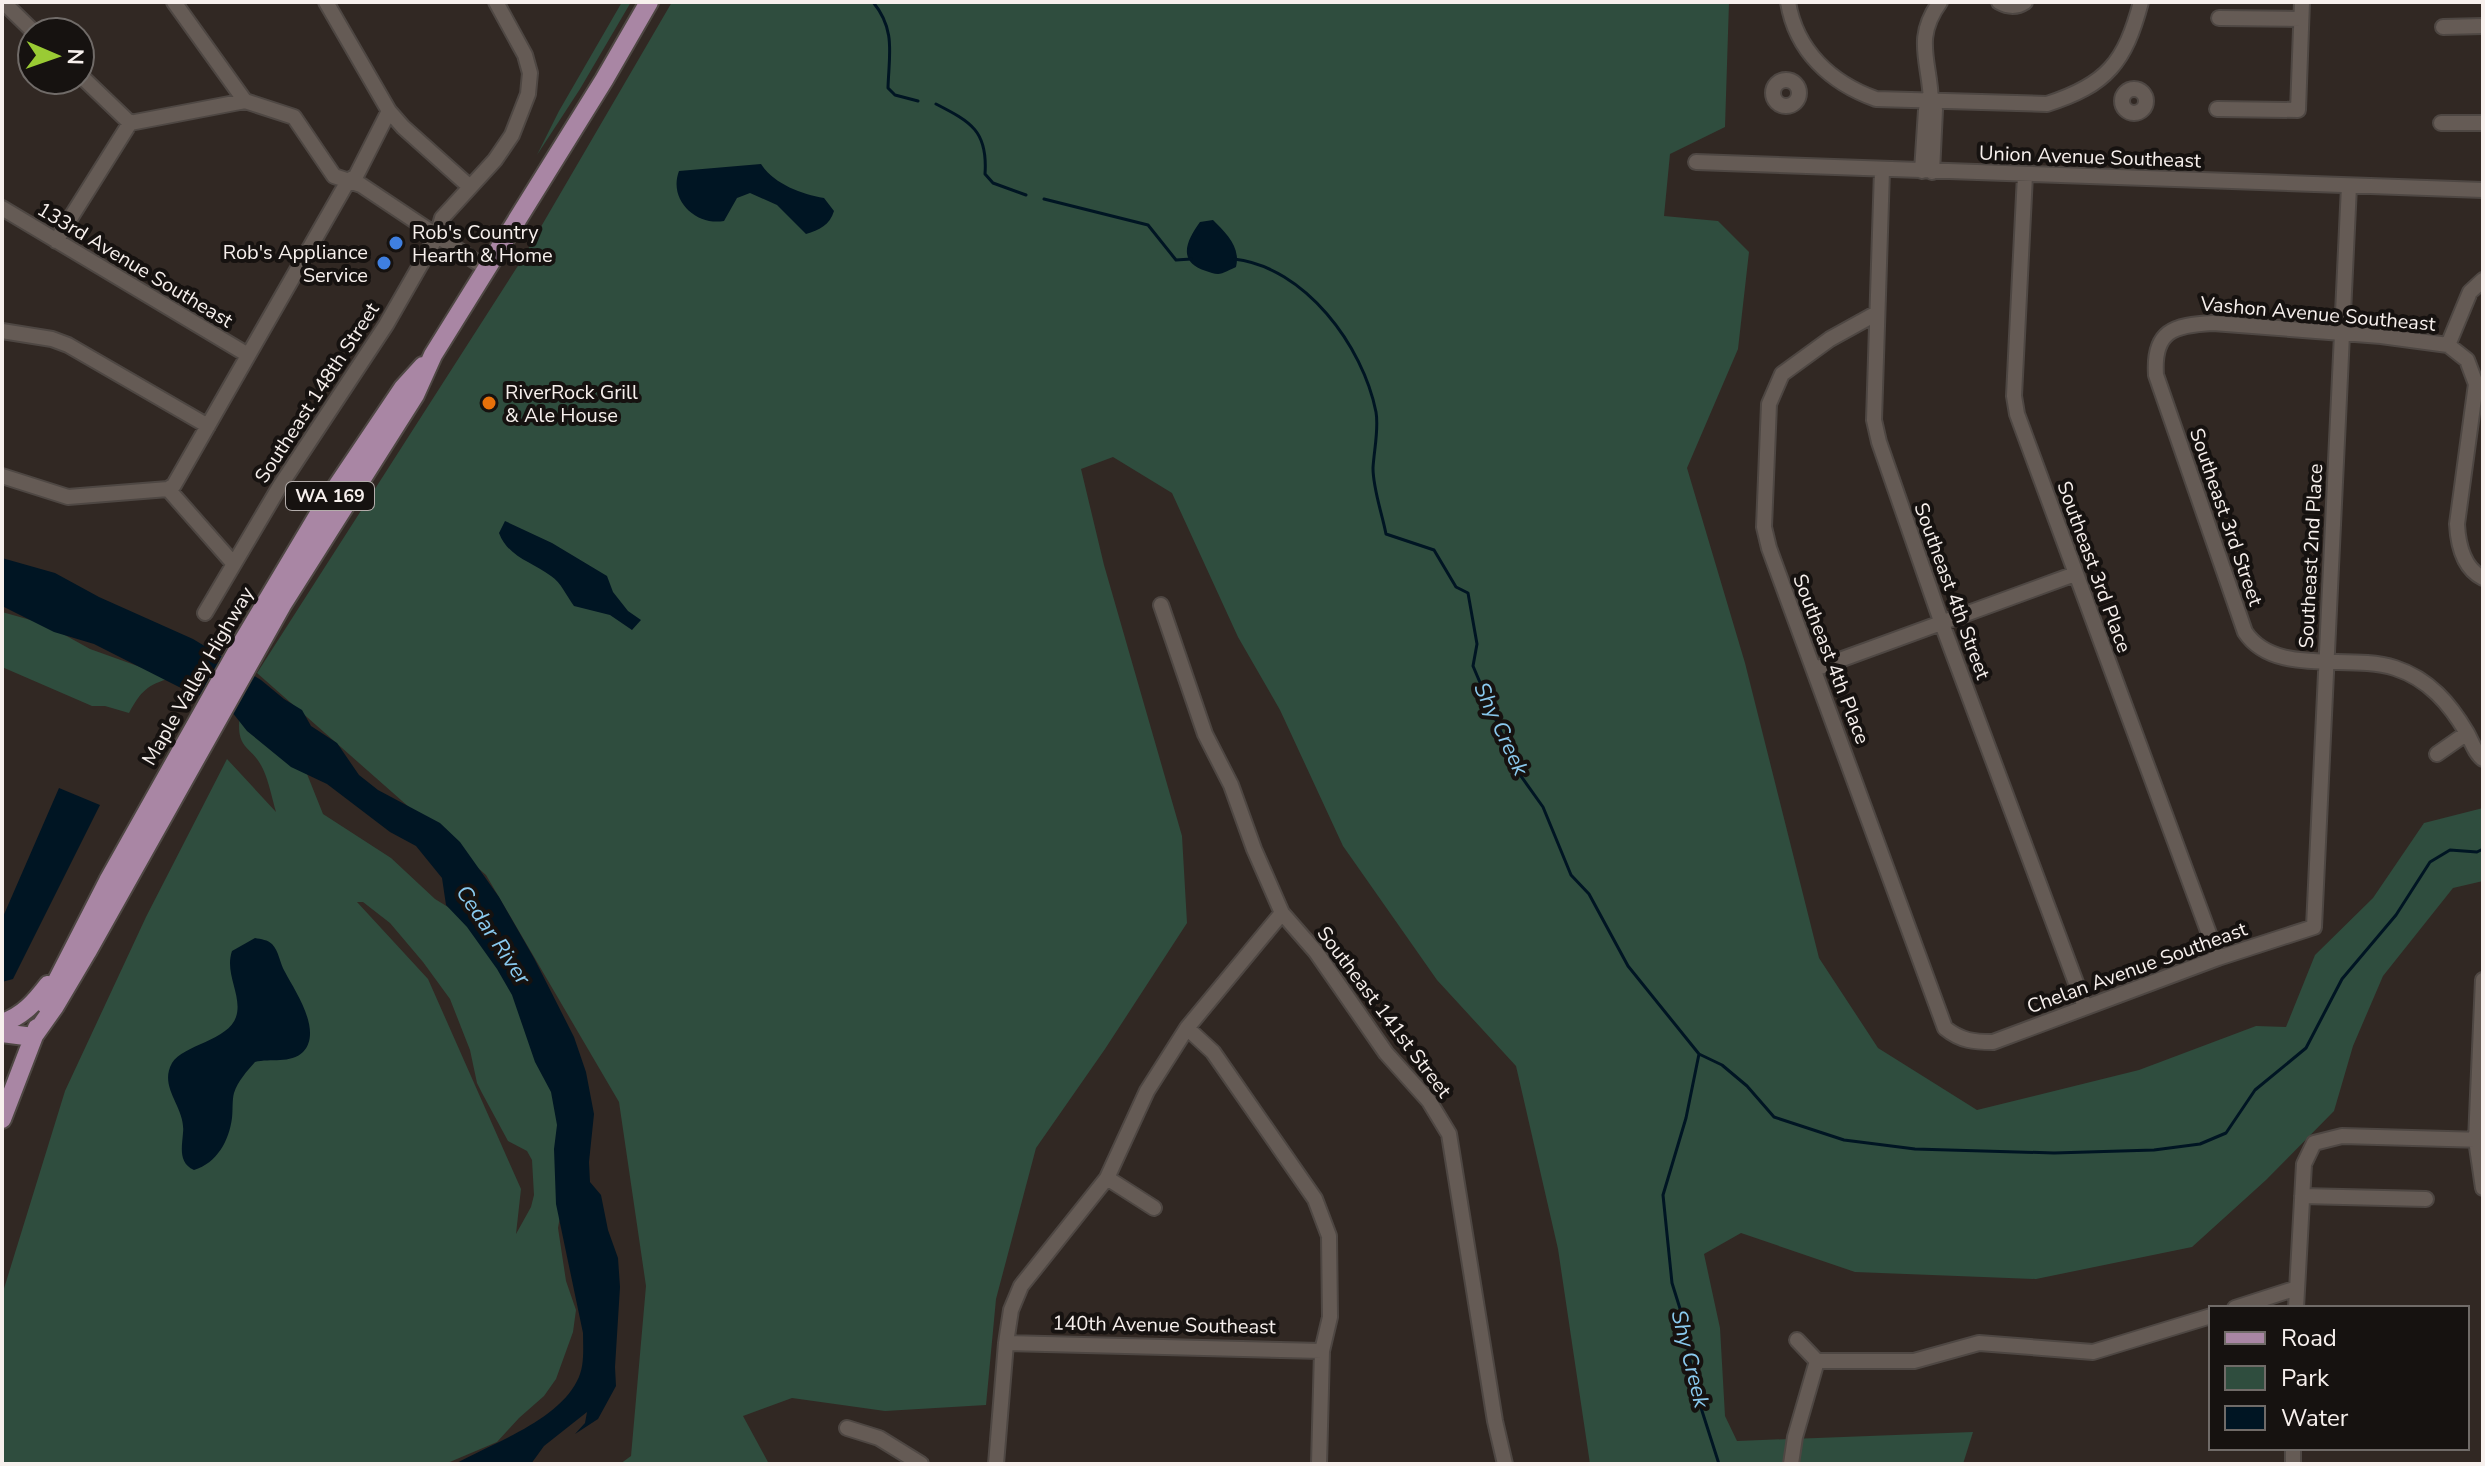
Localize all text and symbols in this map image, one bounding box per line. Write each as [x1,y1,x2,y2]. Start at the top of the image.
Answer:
north arrow [16,16,96,96]
text: N [60,48,90,65]
street label: Union Avenue Southeast [1979,140,2202,174]
street label: 133rd Avenue Southeast [32,196,239,335]
place label: Rob's Country Hearth & Home [412,219,553,269]
marker: Rob's Country Hearth & Home [387,234,405,252]
place label: Rob's Appliance Service [223,239,368,289]
marker: Rob's Appliance Service [375,254,393,272]
street label: Vashon Avenue Southeast [2198,290,2438,338]
street label: Southeast 148th Street [248,297,386,488]
place label: RiverRock Grill & Ale House [505,379,638,429]
marker: RiverRock Grill & Ale House [480,394,498,412]
street label: Southeast 3rd Street [2183,425,2269,610]
street label: Southeast 2nd Place [2293,463,2329,649]
street label: Southeast 3rd Place [2050,478,2138,656]
road number: WA 169 [286,482,374,510]
street label: Southeast 4th Street [1908,499,1997,684]
street label: Southeast 4th Place [1786,570,1876,748]
street label: Maple Valley Highway [136,581,261,770]
water label: Shy Creek [1466,677,1536,781]
water label: Cedar River [449,879,538,992]
street label: Chelan Avenue Southeast [2023,915,2252,1020]
street label: Southeast 141st Street [1311,921,1458,1104]
legend [2209,1306,2469,1450]
water label: Shy Creek [1663,1307,1717,1412]
street label: 140th Avenue Southeast [1052,1310,1277,1340]
text: Road [2281,1322,2337,1354]
text: Park [2281,1362,2330,1394]
text: Water [2281,1402,2349,1434]

